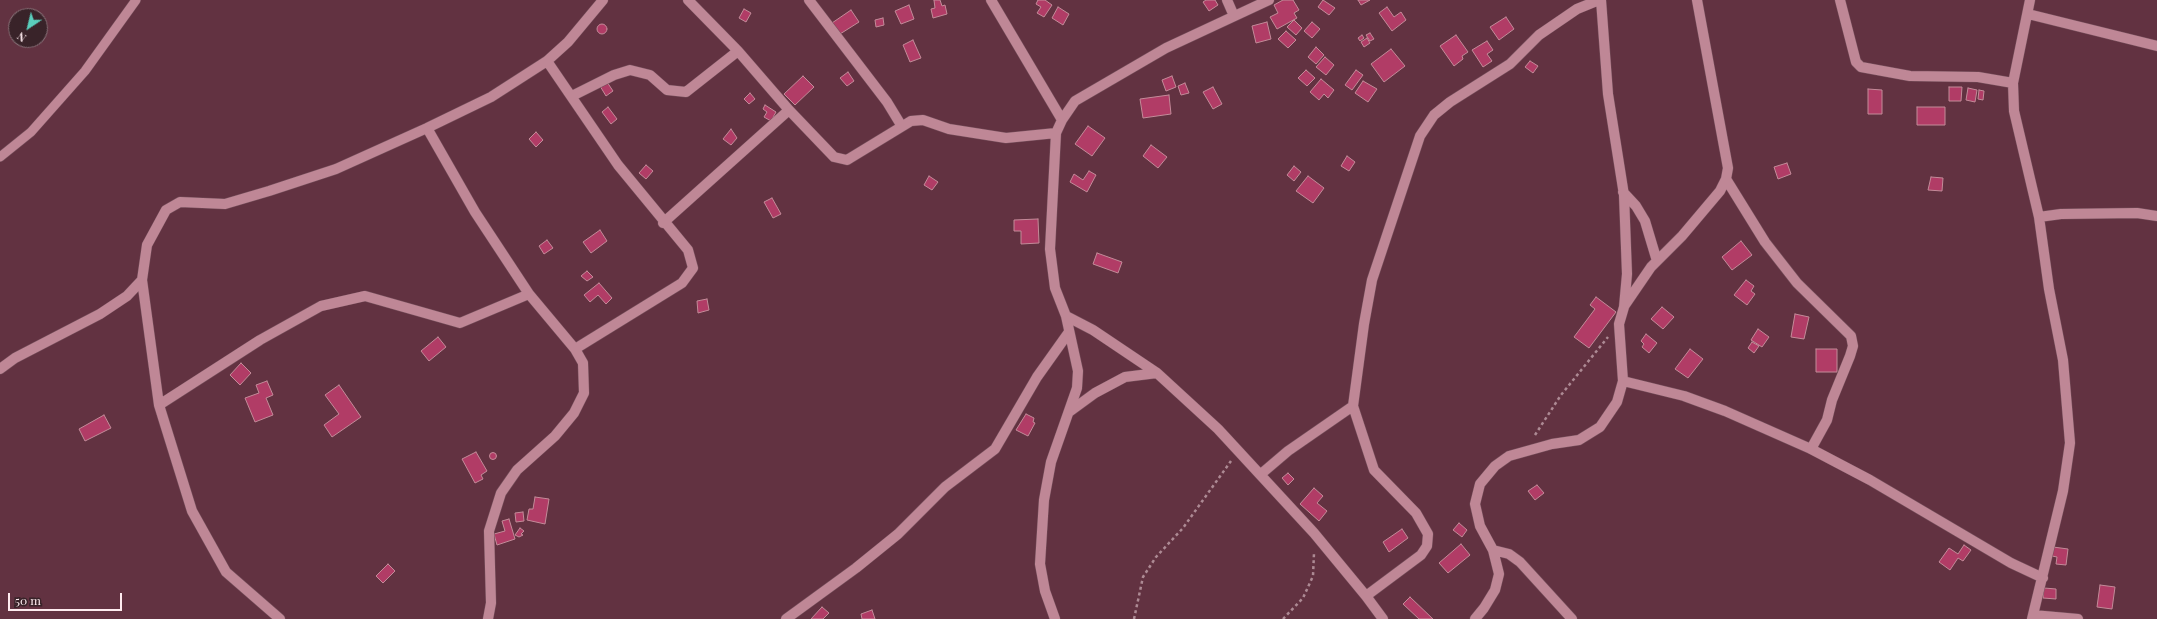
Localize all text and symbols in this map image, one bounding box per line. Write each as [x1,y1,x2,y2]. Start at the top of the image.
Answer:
north arrow [8,8,48,48]
text: N [14,29,29,46]
scale bar [10,585,124,611]
text: 50 m [15,592,41,608]

